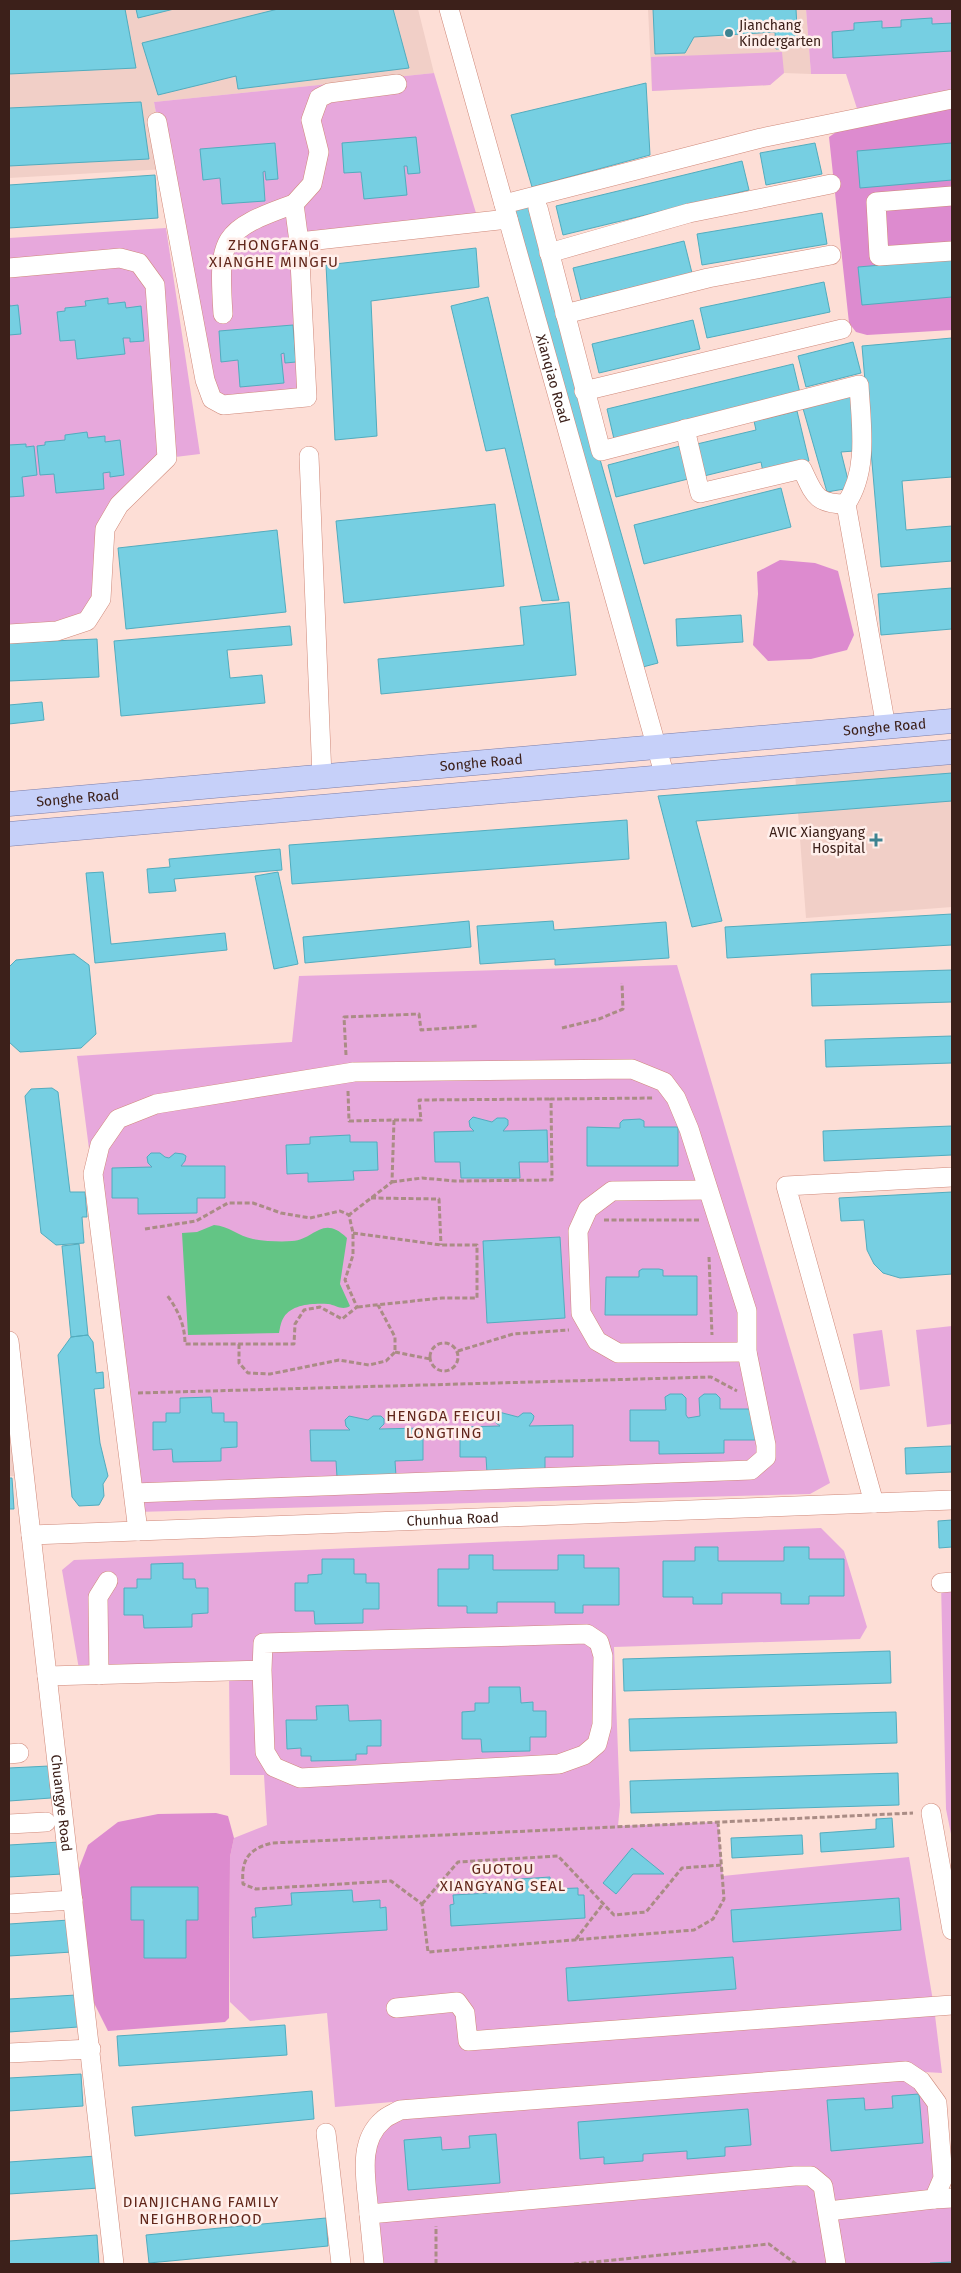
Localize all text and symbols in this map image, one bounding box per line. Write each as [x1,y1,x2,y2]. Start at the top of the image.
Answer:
place label: Jianchang Kindergarten [739,17,821,50]
marker: Jianchang Kindergarten [723,27,735,39]
district label: ZHONGFANG XIANGHE MINGFU [209,236,339,271]
street label: Xianqiao Road [532,332,574,425]
street label: Songhe Road [842,715,927,739]
street label: Songhe Road [439,750,523,775]
street label: Songhe Road [36,786,120,810]
place label: AVIC Xiangyang Hospital [769,824,866,857]
marker: AVIC Xiangyang Hospital [869,833,883,847]
district label: HENGDA FEICUI LONGTING [386,1407,502,1442]
street label: Chunhua Road [406,1509,499,1529]
street label: Chuangye Road [48,1754,76,1853]
district label: GUOTOU XIANGYANG SEAL [440,1860,566,1895]
district label: DIANJICHANG FAMILY NEIGHBORHOOD [123,2193,279,2228]

